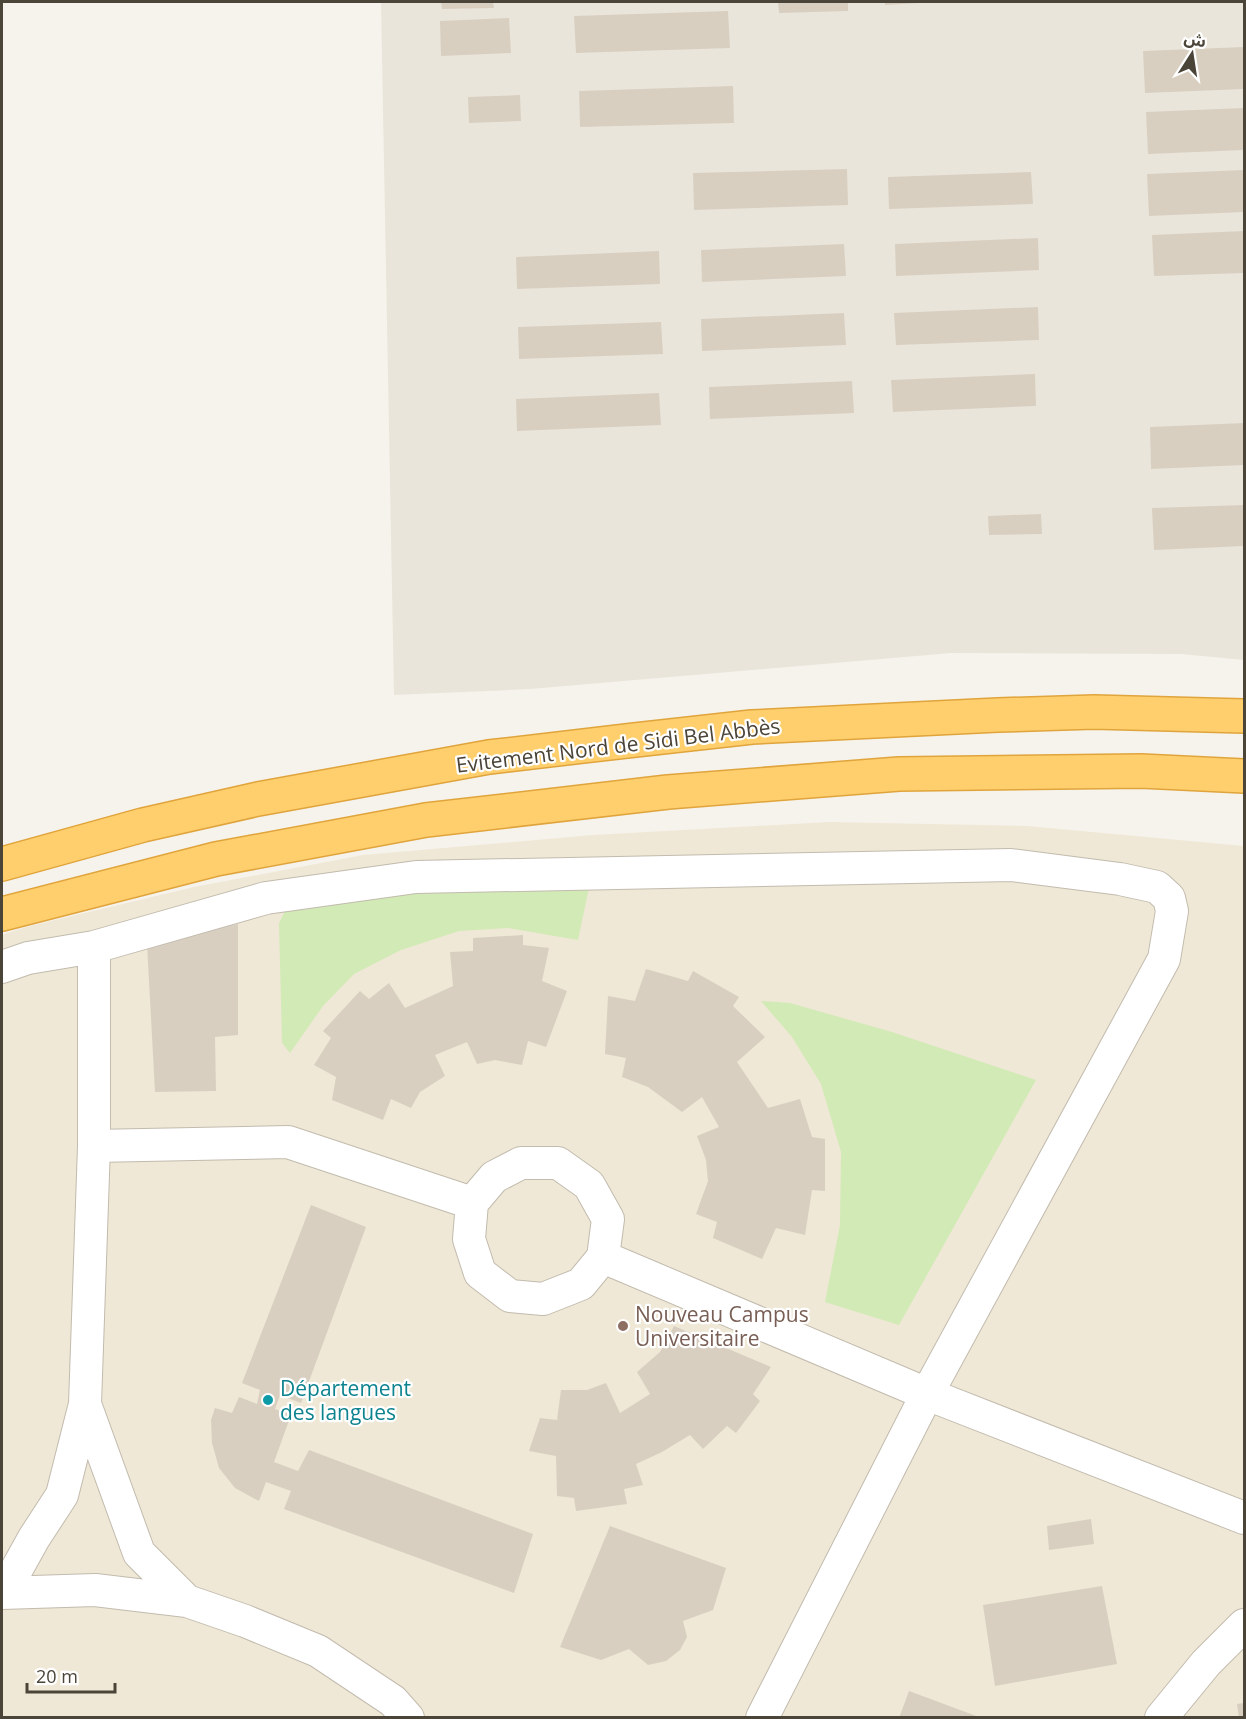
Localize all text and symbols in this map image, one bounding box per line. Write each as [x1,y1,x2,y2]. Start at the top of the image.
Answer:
north arrow [1162,24,1222,84]
text: ش [1182,26,1208,52]
street label: Evitement Nord de Sidi Bel Abbès [454,711,782,779]
place label: Nouveau Campus Universitaire [635,1300,809,1352]
marker: Nouveau Campus Universitaire [616,1319,630,1333]
place label: Département des langues [280,1374,411,1426]
marker: Département des langues [261,1393,275,1407]
scale bar [27,1656,116,1694]
text: 20 m [36,1664,78,1688]

